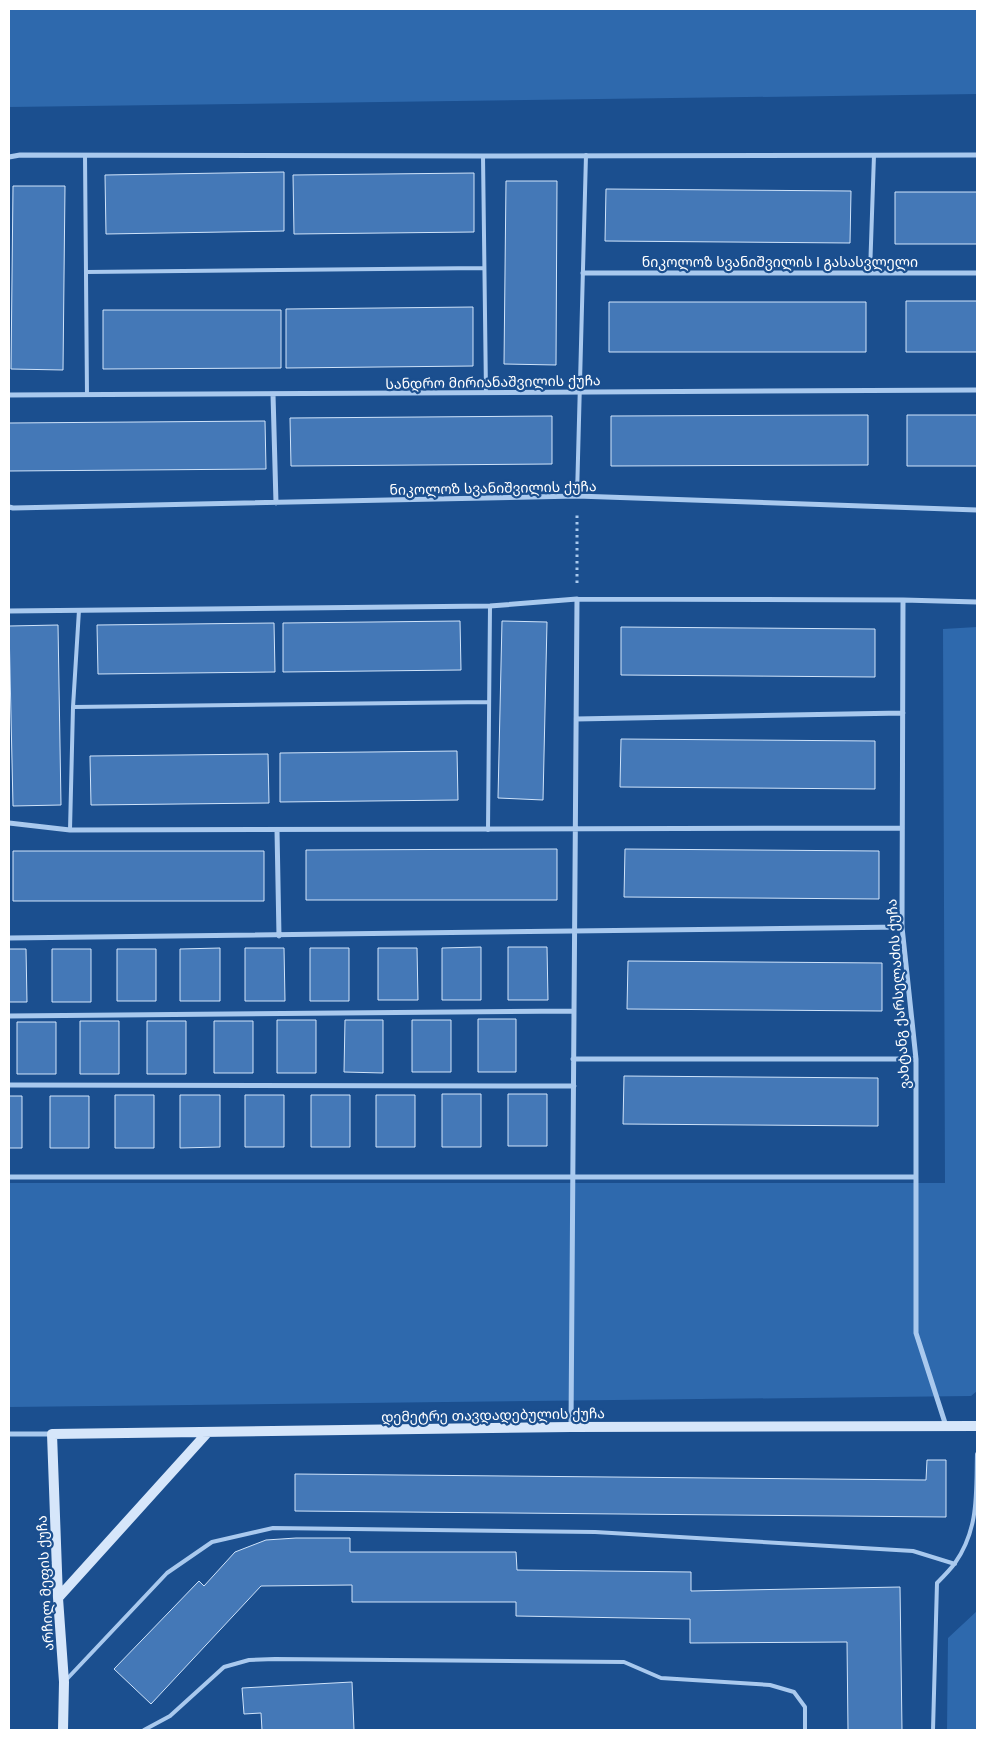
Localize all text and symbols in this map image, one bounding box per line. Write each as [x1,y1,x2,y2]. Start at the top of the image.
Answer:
street label: ნიკოლოზ სვანიშვილის I გასასვლელი [642,252,918,272]
street label: სანდრო მირიანაშვილის ქუჩა [385,370,601,394]
street label: ნიკოლოზ სვანიშვილის ქუჩა [389,476,597,500]
street label: ვახტანგ ქარსელაძის ქუჩა [881,898,915,1090]
street label: დემეტრე თავდადებულის ქუჩა [381,1403,605,1427]
street label: არჩილ მეფის ქუჩა [31,1515,59,1651]

